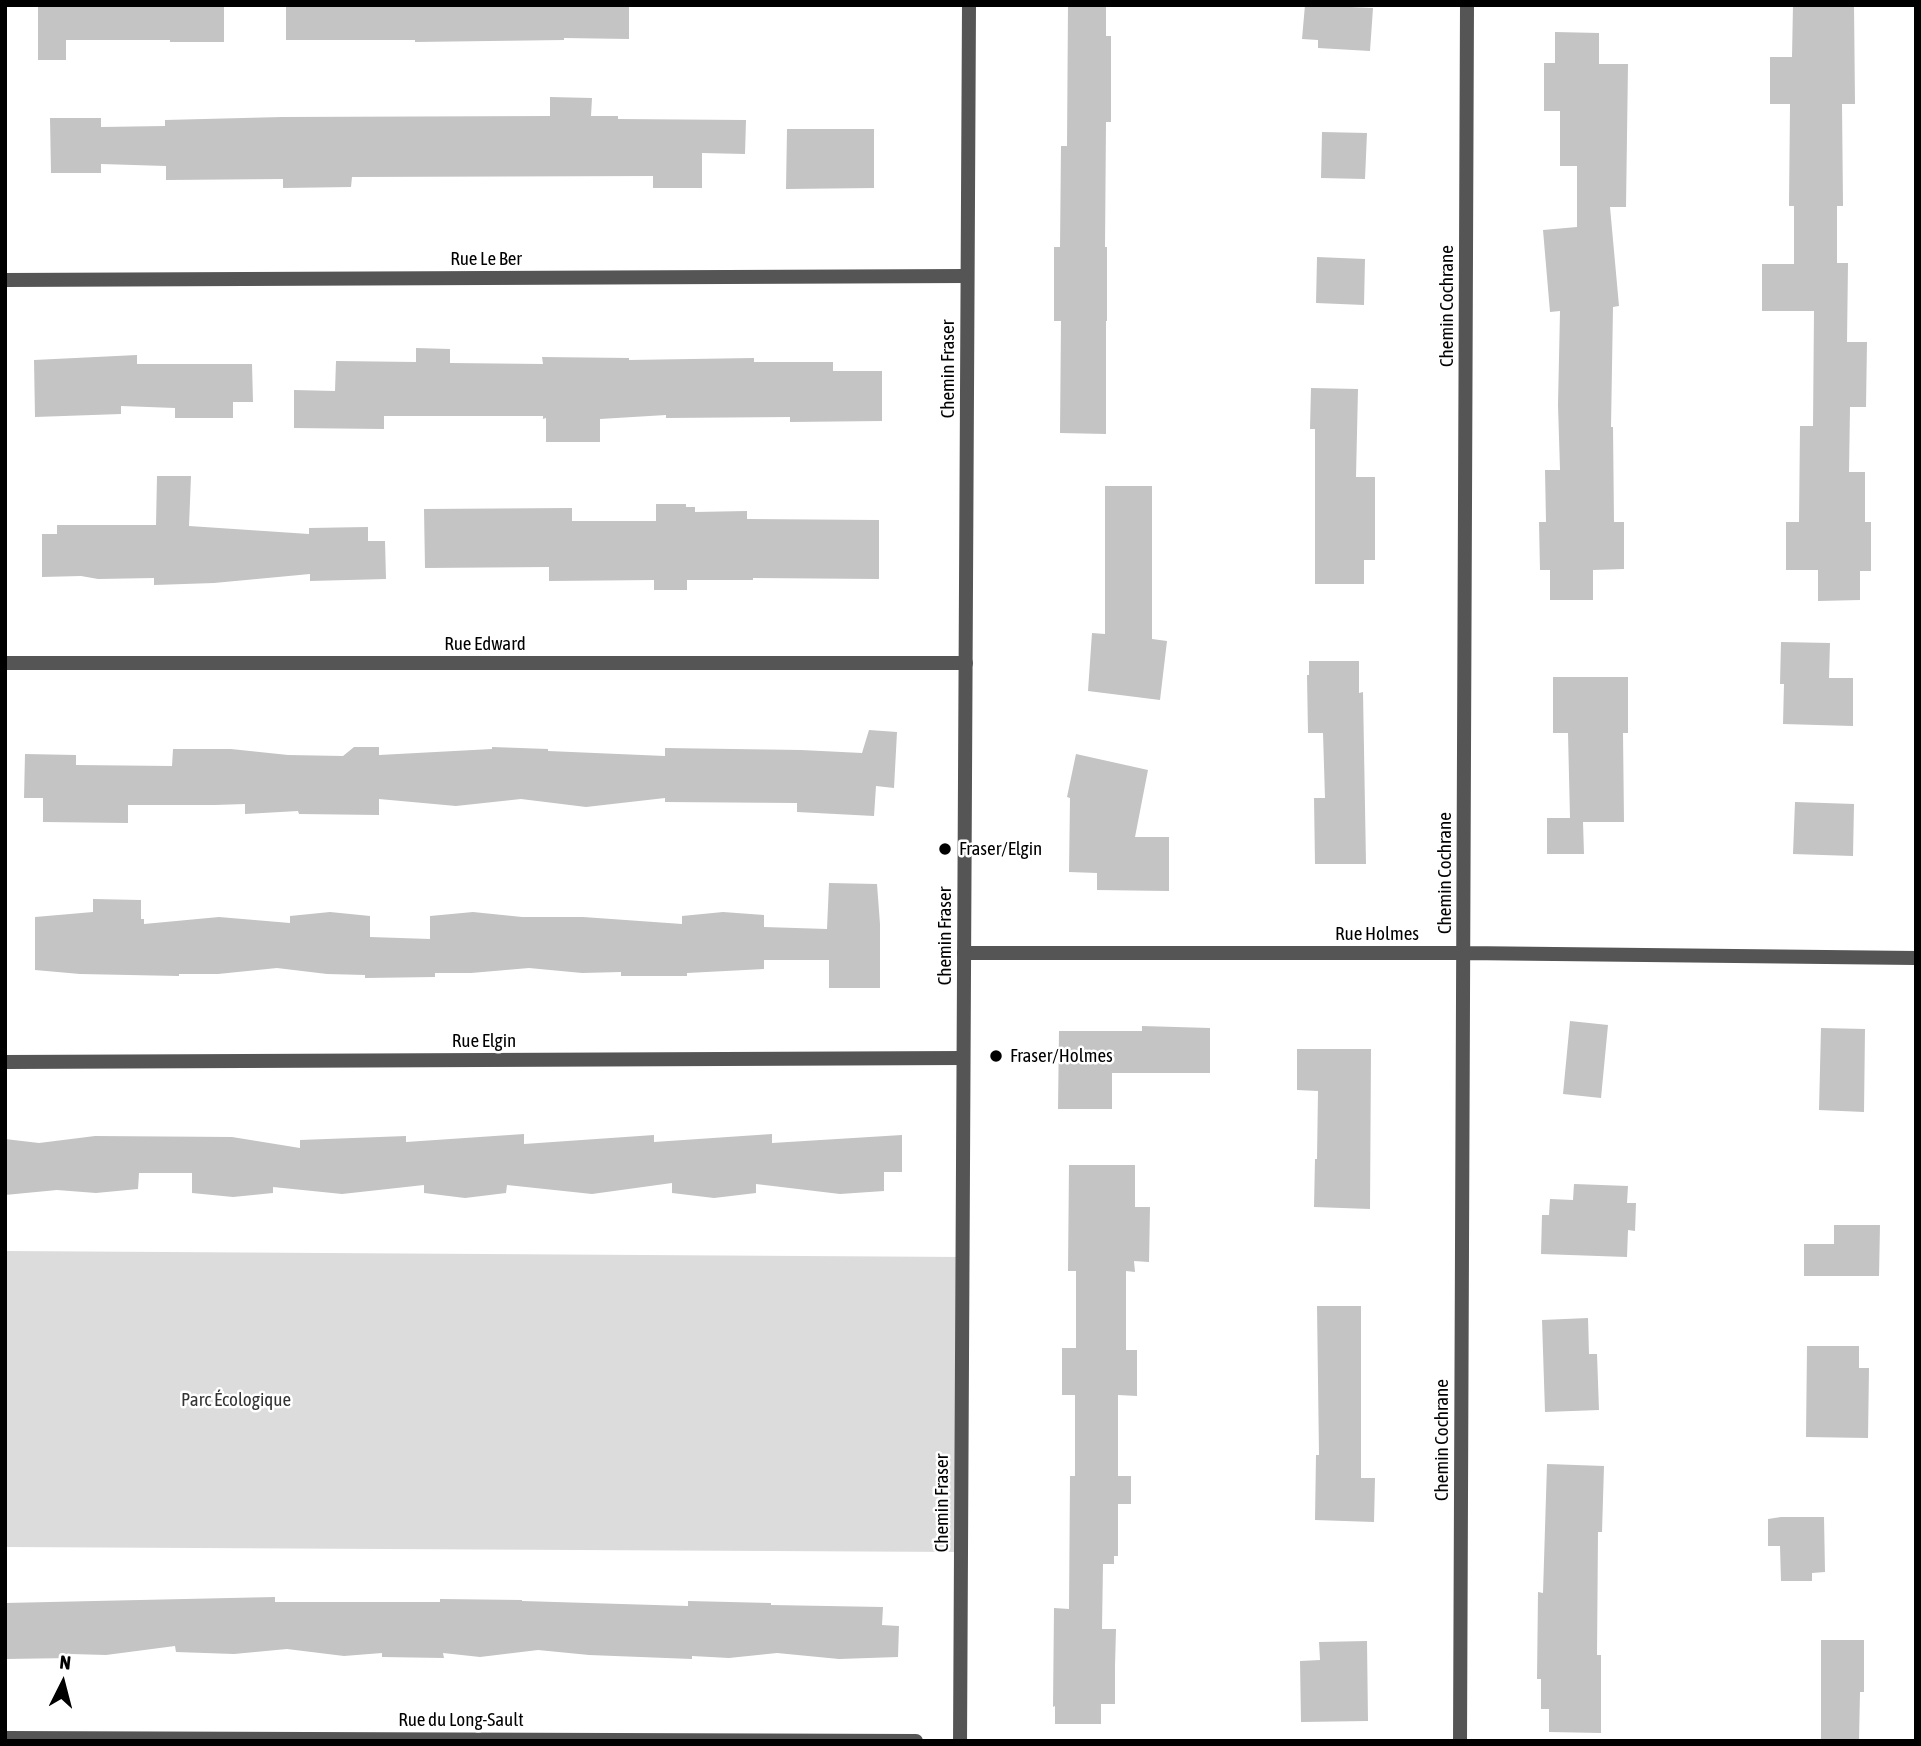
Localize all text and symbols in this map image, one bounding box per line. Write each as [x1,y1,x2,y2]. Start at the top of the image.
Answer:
street label: Chemin Cochrane [1436,245,1458,367]
street label: Rue Le Ber [450,248,522,270]
street label: Chemin Fraser [937,320,959,418]
street label: Rue Edward [444,633,526,655]
street label: Chemin Cochrane [1434,812,1456,934]
place label: Fraser/Elgin [959,838,1042,860]
marker: Fraser/Elgin [937,841,953,857]
street label: Chemin Fraser [934,887,956,985]
street label: Rue Holmes [1335,923,1419,945]
street label: Rue Elgin [452,1030,516,1052]
place label: Fraser/Holmes [1010,1045,1113,1067]
marker: Fraser/Holmes [988,1048,1004,1064]
street label: Chemin Cochrane [1431,1379,1453,1501]
park label: Parc Écologique [181,1389,291,1411]
street label: Chemin Fraser [931,1454,953,1552]
north arrow [28,1648,98,1718]
text: N [58,1651,72,1674]
street label: Rue du Long-Sault [398,1709,524,1731]

